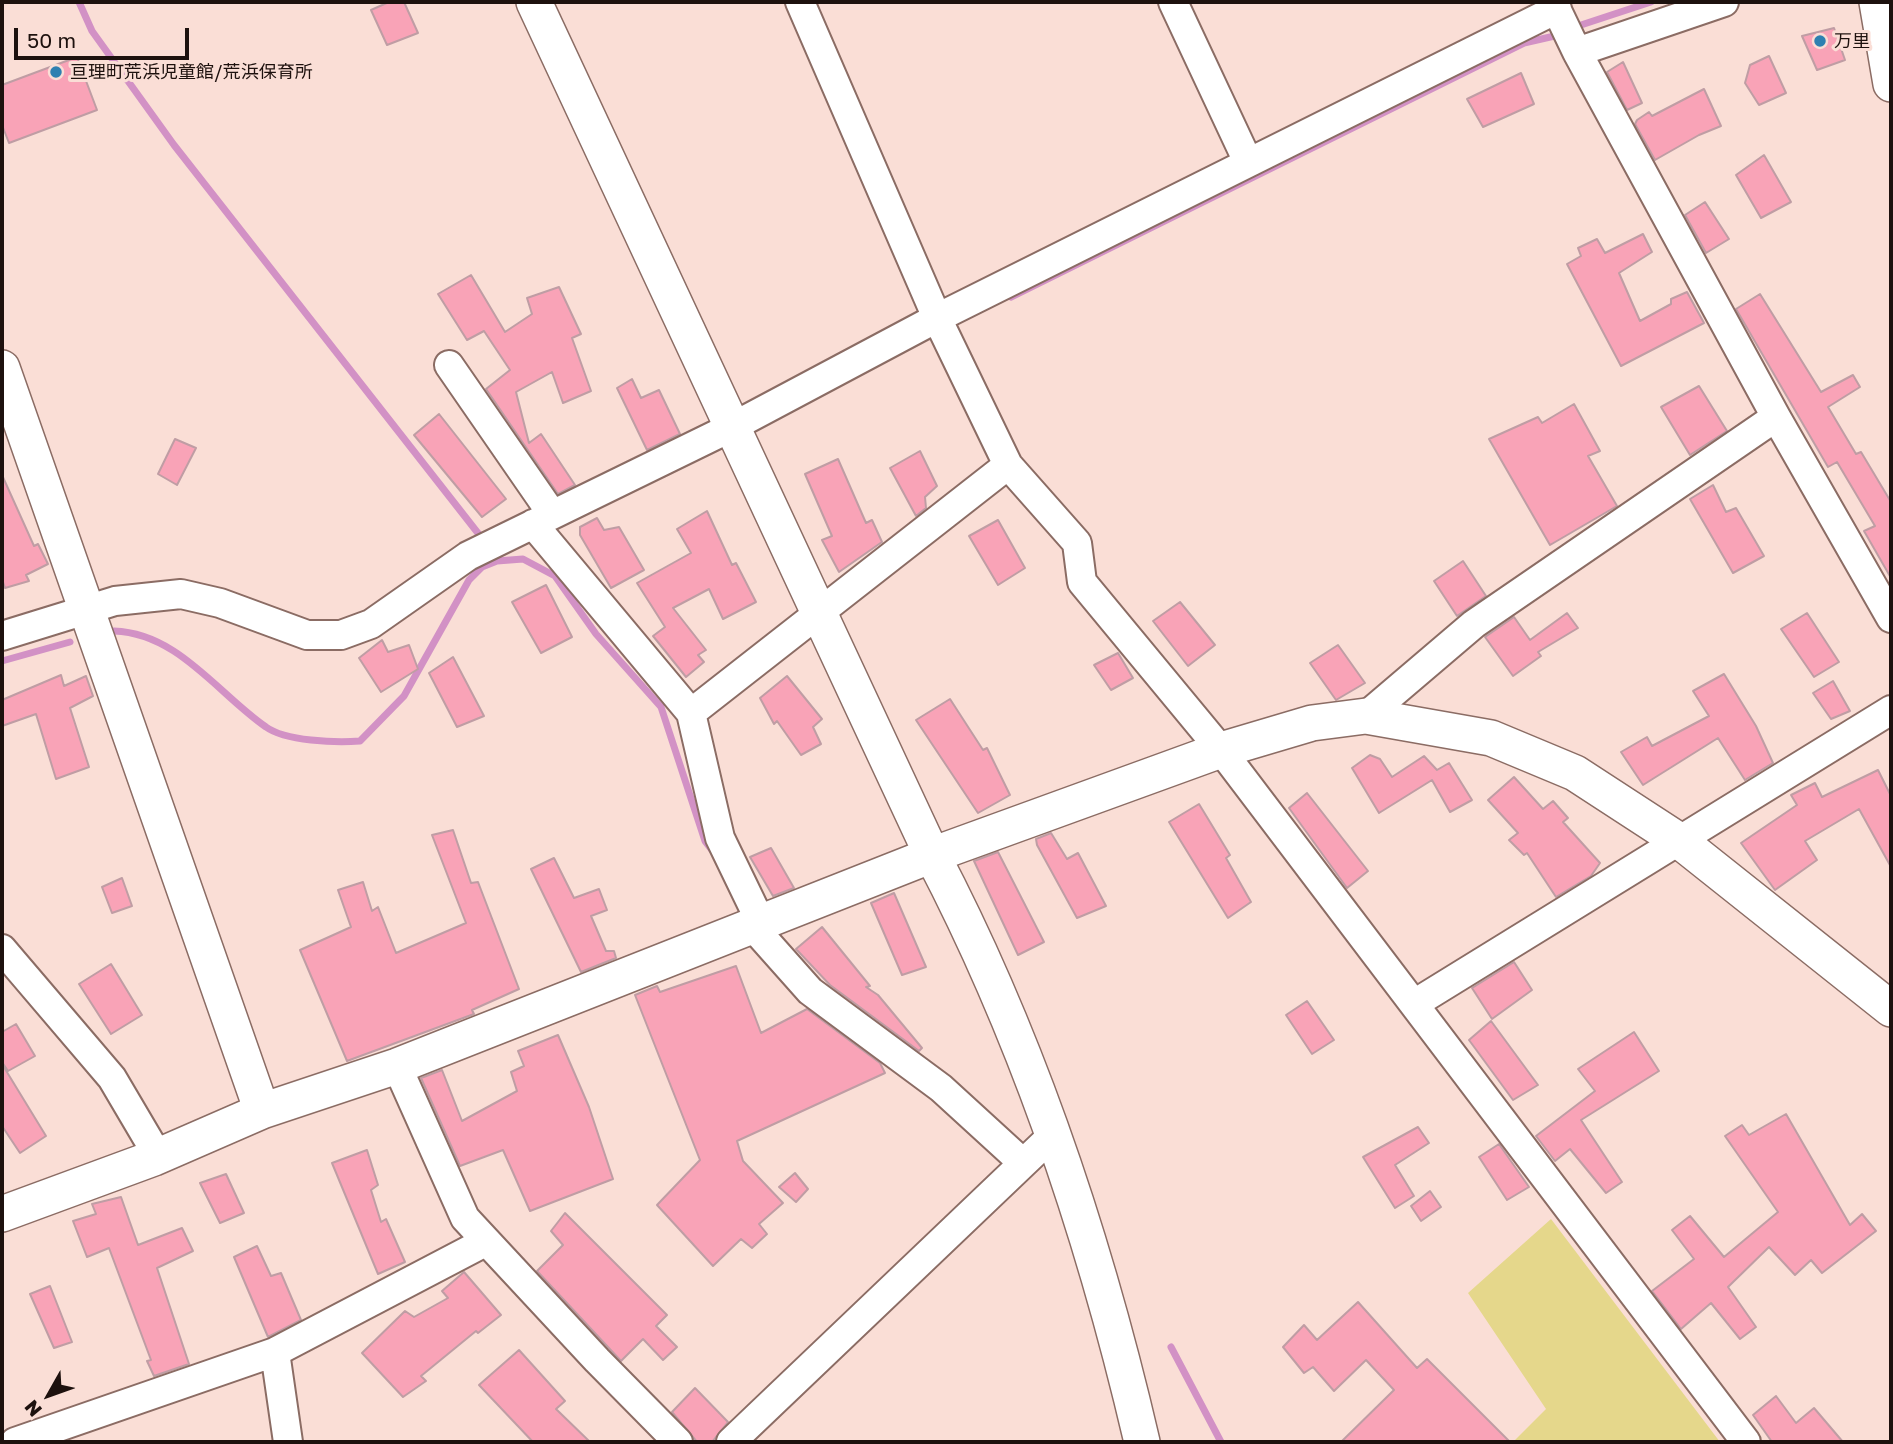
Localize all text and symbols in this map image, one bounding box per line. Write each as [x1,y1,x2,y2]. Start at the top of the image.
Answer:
scale bar [18,14,192,58]
text: 50 m [27,27,76,53]
place label: 万里 [1834,30,1870,52]
marker: 万里 [1812,33,1828,49]
place label: 亘理町荒浜児童館/荒浜保育所 [70,61,313,83]
marker: 亘理町荒浜児童館/荒浜保育所 [48,64,64,80]
north arrow [14,1360,84,1430]
text: N [19,1396,46,1422]

